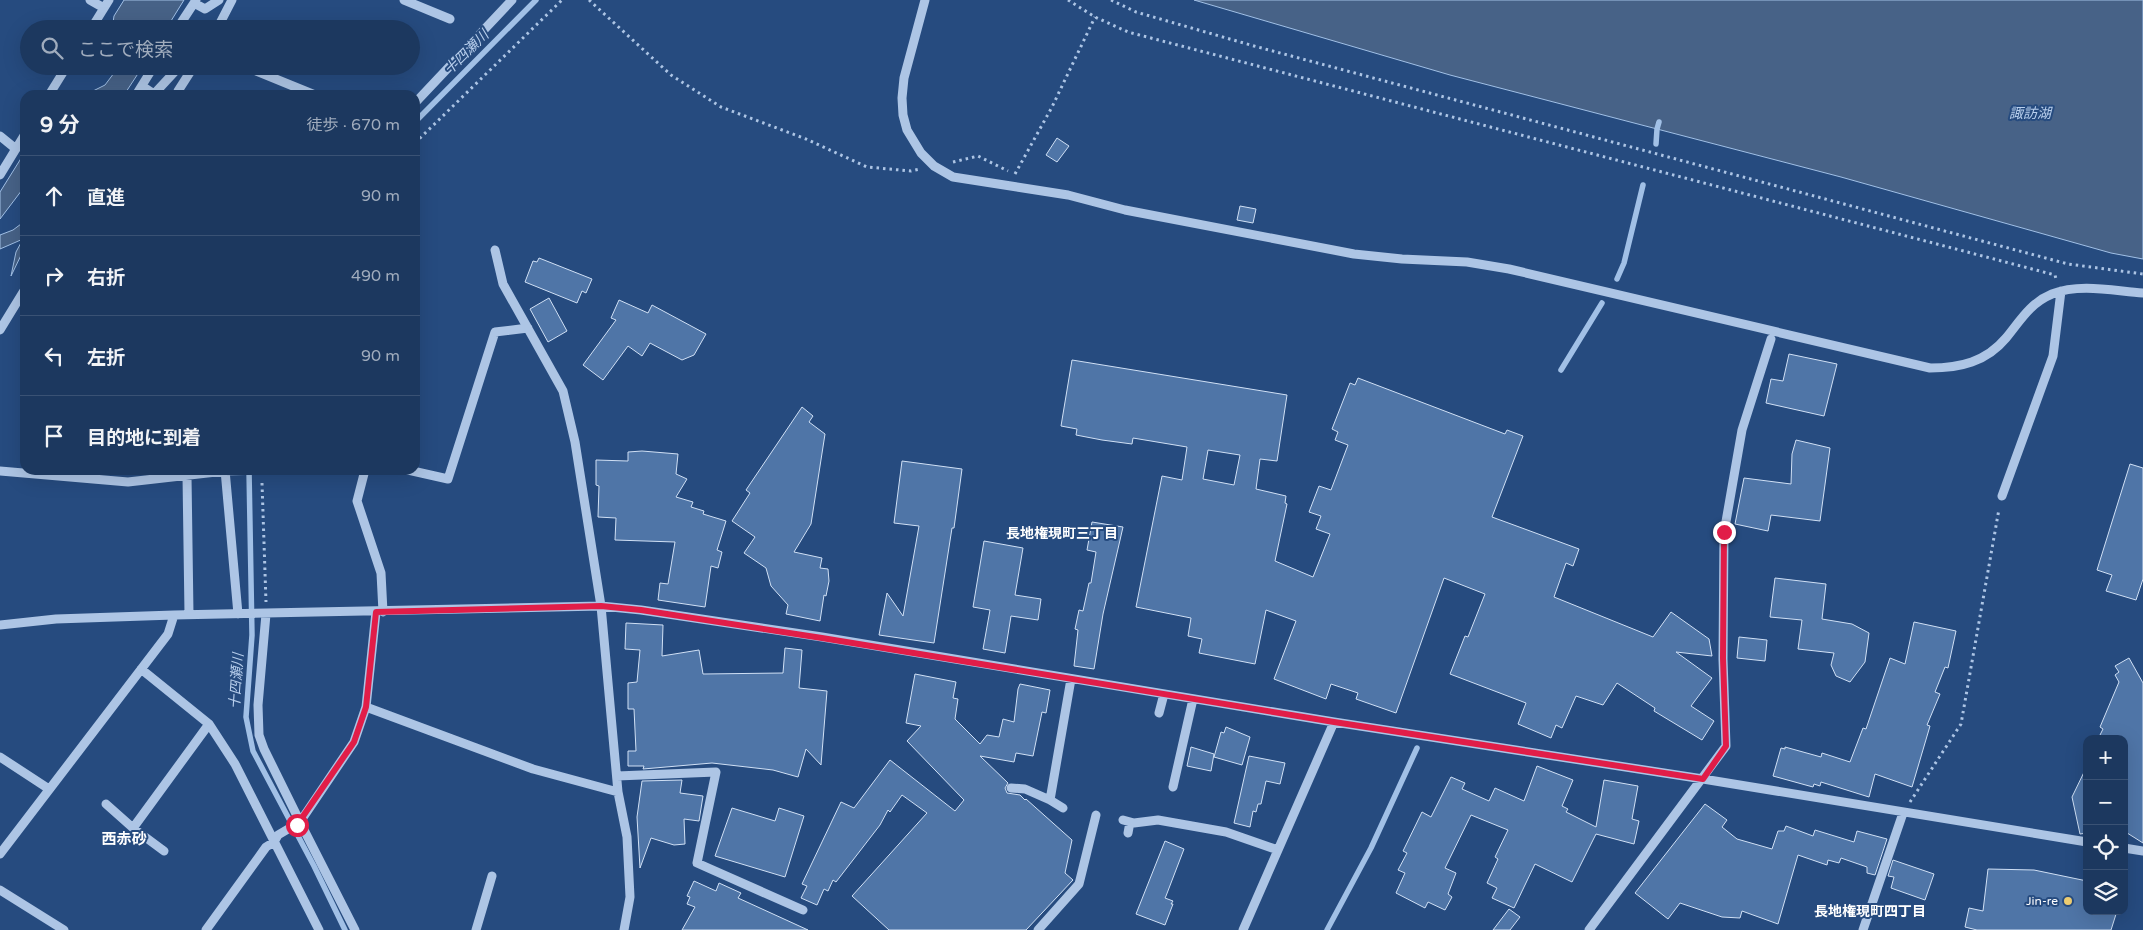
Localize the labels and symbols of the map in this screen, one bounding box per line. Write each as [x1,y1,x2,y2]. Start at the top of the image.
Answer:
water label: 十四瀬川 [441,25,494,78]
water label: 諏訪湖 [2009,105,2053,122]
route end [1713,521,1736,544]
district label: 長地権現町三丁目 [1006,525,1118,542]
water label: 十四瀬川 [226,651,247,710]
route start [286,814,309,837]
district label: 西赤砂 [101,830,147,848]
place label: Jin-re [2026,894,2058,908]
marker: Jin-re [2062,895,2074,907]
district label: 長地権現町四丁目 [1814,903,1926,920]

